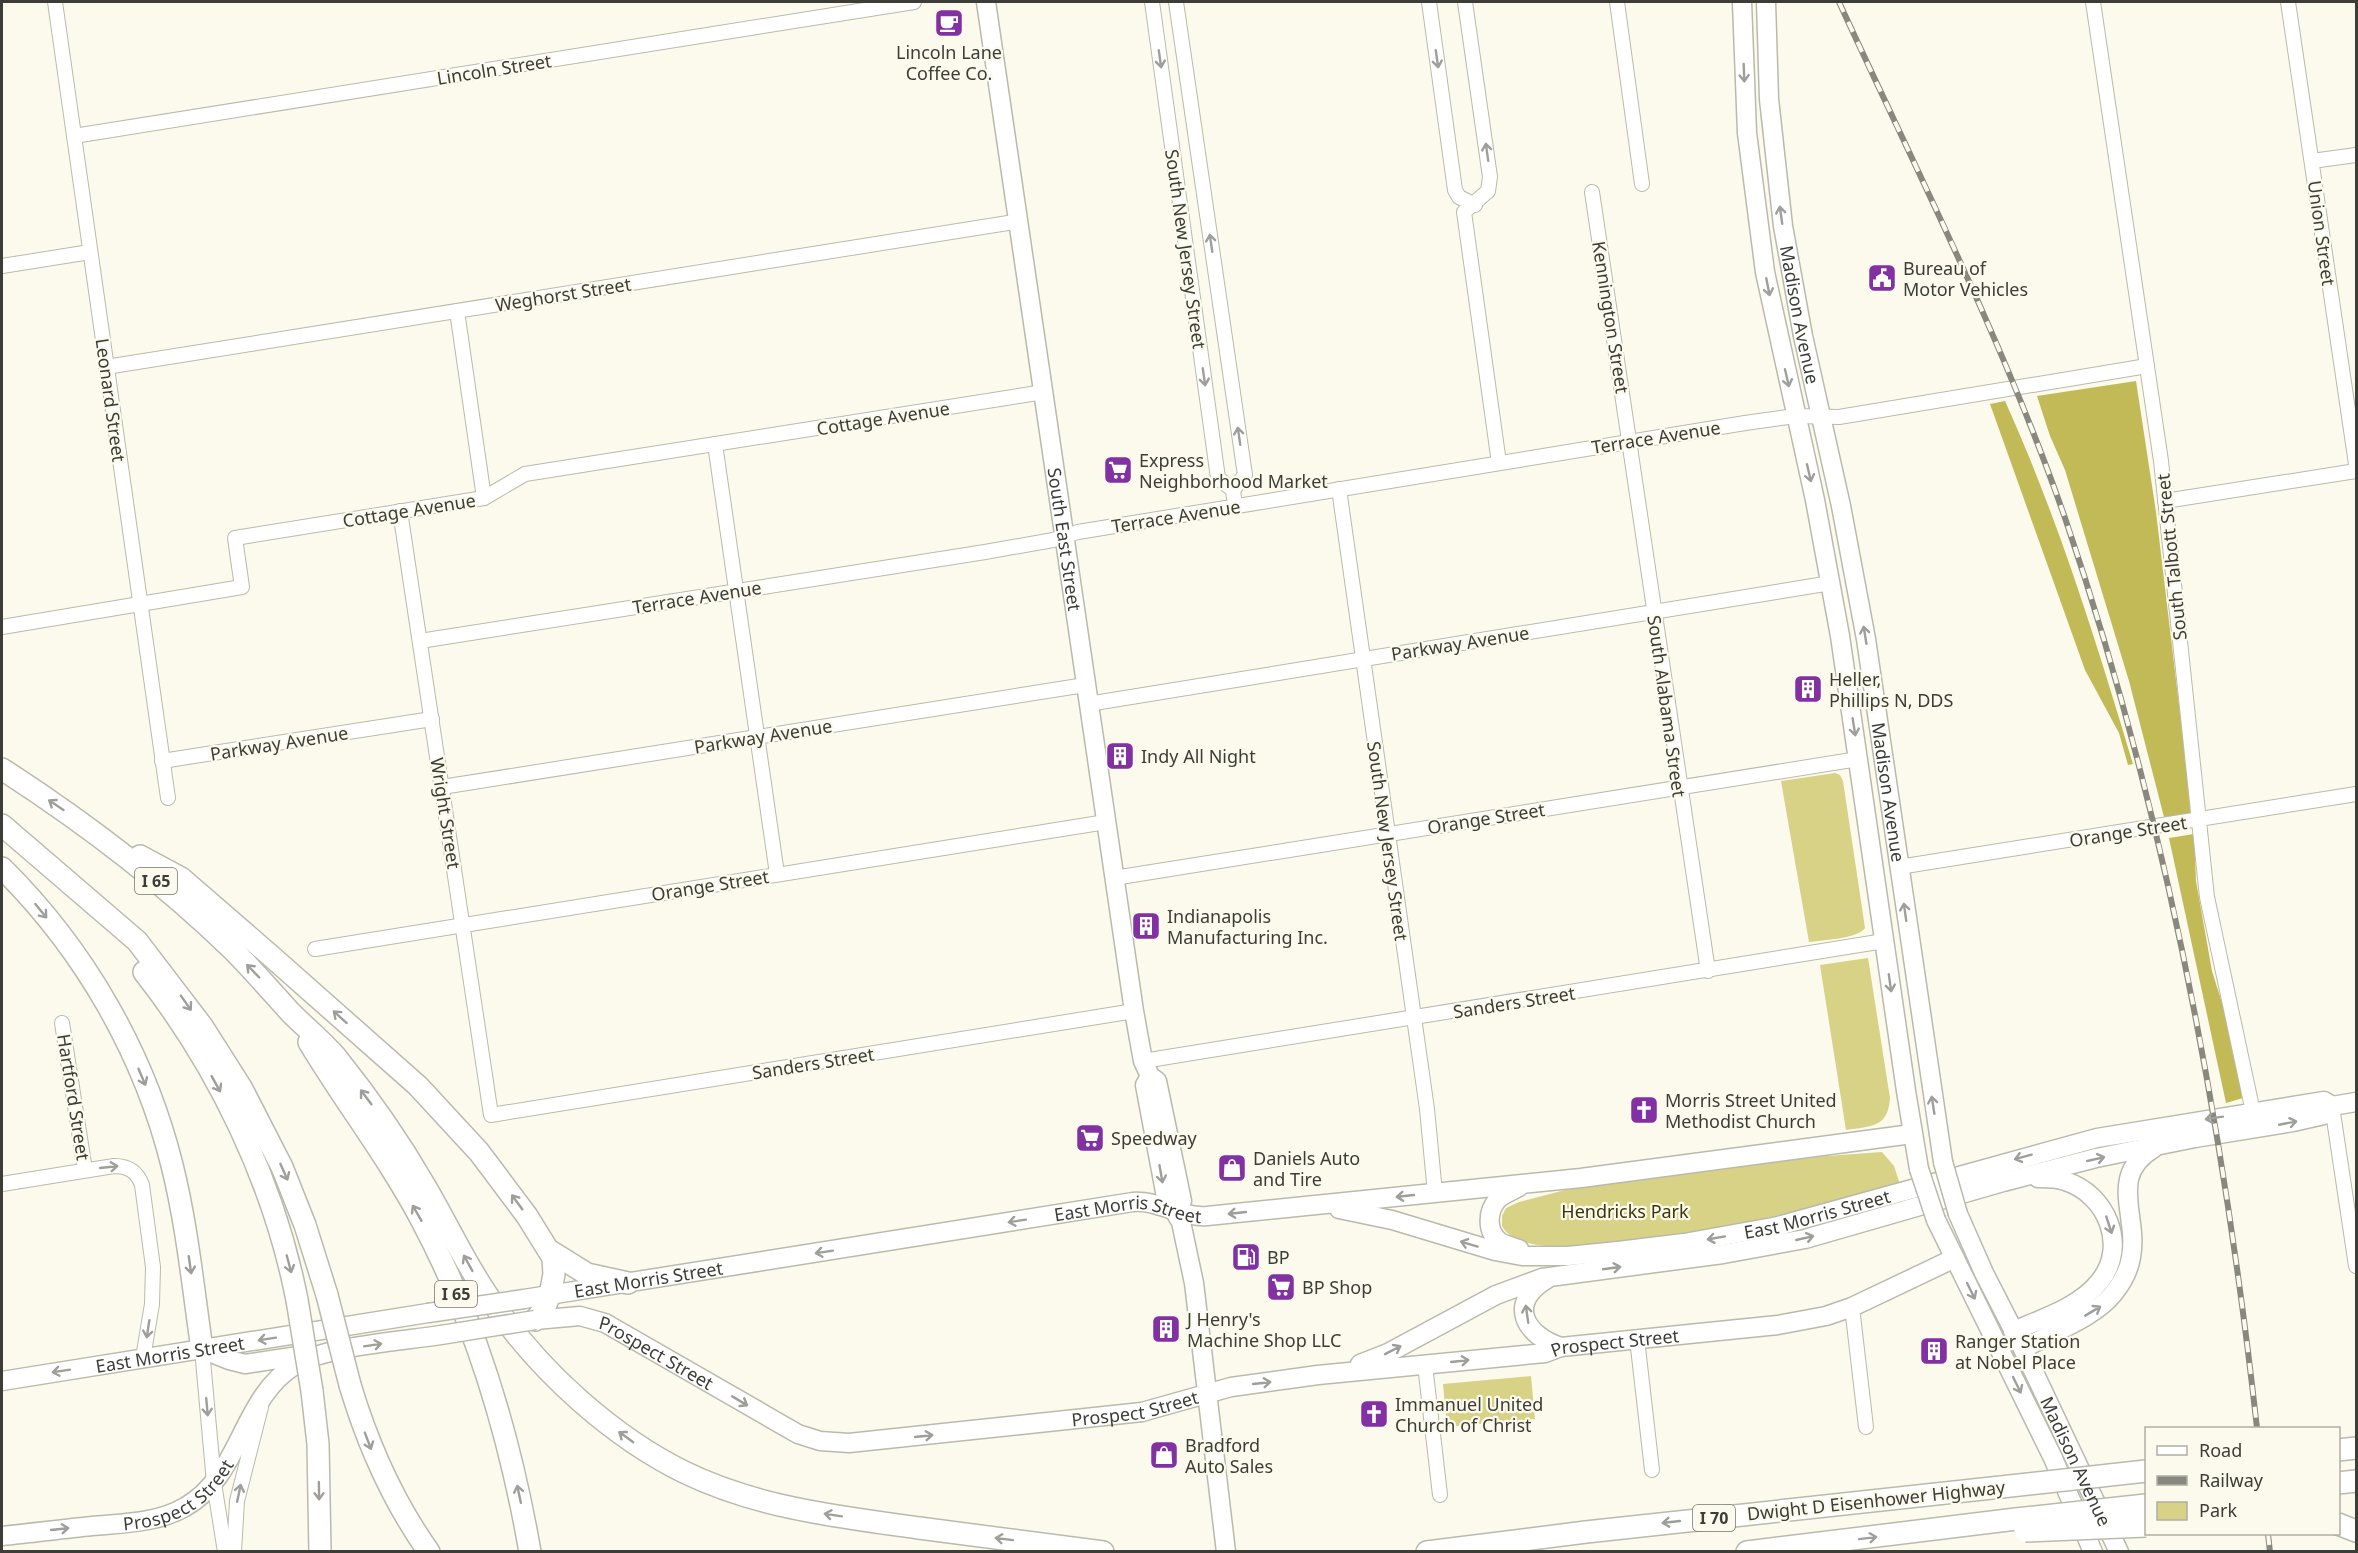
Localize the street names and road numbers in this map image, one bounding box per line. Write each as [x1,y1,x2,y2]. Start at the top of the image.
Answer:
street label: Lincoln Street [435,48,553,90]
street label: South New Jersey Street [1160,148,1212,351]
street label: Union Street [2303,179,2341,288]
street label: Kennington Street [1587,239,1635,395]
street label: Madison Avenue [1775,243,1825,386]
street label: Weghorst Street [493,271,633,317]
street label: Leonard Street [90,337,132,464]
street label: Cottage Avenue [815,396,951,440]
street label: Terrace Avenue [1590,415,1722,459]
street label: South East Street [1042,466,1087,613]
street label: South Talbott Street [2150,472,2192,641]
street label: Cottage Avenue [341,488,477,532]
street label: Terrace Avenue [1110,494,1242,538]
street label: Terrace Avenue [631,575,763,619]
street label: South Alabama Street [1642,613,1692,799]
street label: Parkway Avenue [1389,620,1531,666]
street label: Parkway Avenue [692,713,834,759]
street label: Parkway Avenue [208,720,350,766]
street label: Madison Avenue [1866,721,1911,864]
street label: South New Jersey Street [1362,740,1414,943]
street label: Wright Street [425,756,467,871]
street label: Orange Street [1426,797,1547,839]
street label: Orange Street [2068,810,2189,852]
street label: Orange Street [650,864,771,906]
road number: I 65 [135,868,177,894]
street label: Sanders Street [1451,980,1577,1023]
street label: Hartford Street [52,1032,96,1162]
street label: Sanders Street [750,1041,876,1084]
street label: East Morris Street [1742,1184,1893,1244]
street label: East Morris Street [1052,1190,1203,1228]
street label: East Morris Street [572,1255,725,1303]
road number: I 65 [435,1281,477,1307]
street label: Prospect Street [596,1310,718,1395]
street label: Prospect Street [1547,1323,1681,1362]
street label: East Morris Street [94,1330,246,1378]
street label: Prospect Street [1070,1385,1201,1431]
street label: Madison Avenue [2035,1392,2117,1530]
street label: Prospect Street [122,1454,239,1535]
street label: Dwight D Eisenhower Highway [1746,1474,2007,1525]
road number: I 70 [1693,1505,1735,1531]

